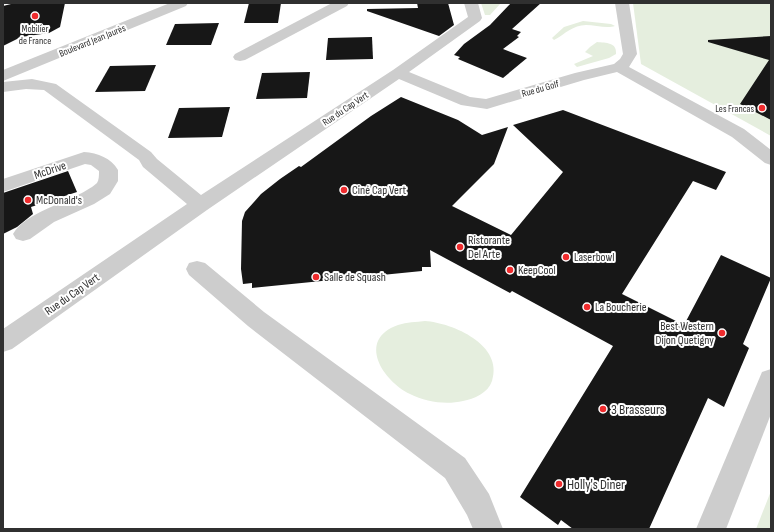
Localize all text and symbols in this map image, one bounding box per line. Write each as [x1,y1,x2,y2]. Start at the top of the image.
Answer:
marker: Mobilier de France [30,11,40,21]
street label: Boulevard Jean Jaurès [57,22,128,60]
place label: Mobilier de France [19,23,51,47]
street label: Rue du Golf [520,78,560,100]
street label: Rue du Cap Vert [320,89,371,129]
place label: Les Francas [715,103,754,115]
marker: Les Francas [757,103,767,113]
street label: McDrive [32,158,68,183]
place label: Ciné Cap Vert [352,183,406,198]
marker: Ciné Cap Vert [339,185,349,195]
place label: McDonald's [36,193,82,208]
marker: McDonald's [23,195,33,205]
place label: Ristorante Del Arte [468,233,510,262]
marker: Ristorante Del Arte [455,242,465,252]
place label: Laserbowl [574,250,615,265]
marker: Laserbowl [561,252,571,262]
place label: KeepCool [518,263,556,278]
marker: KeepCool [505,265,515,275]
street label: Rue du Cap Vert [42,270,103,319]
place label: Salle de Squash [324,270,386,285]
marker: Salle de Squash [311,272,321,282]
place label: La Boucherie [595,300,647,315]
marker: La Boucherie [582,302,592,312]
place label: Best Western Dijon Quetigny [656,319,714,348]
marker: Best Western Dijon Quetigny [717,328,727,338]
place label: 3 Brasseurs [611,401,665,418]
marker: 3 Brasseurs [598,404,608,414]
place label: Holly's Diner [567,476,625,493]
marker: Holly's Diner [554,479,564,489]

